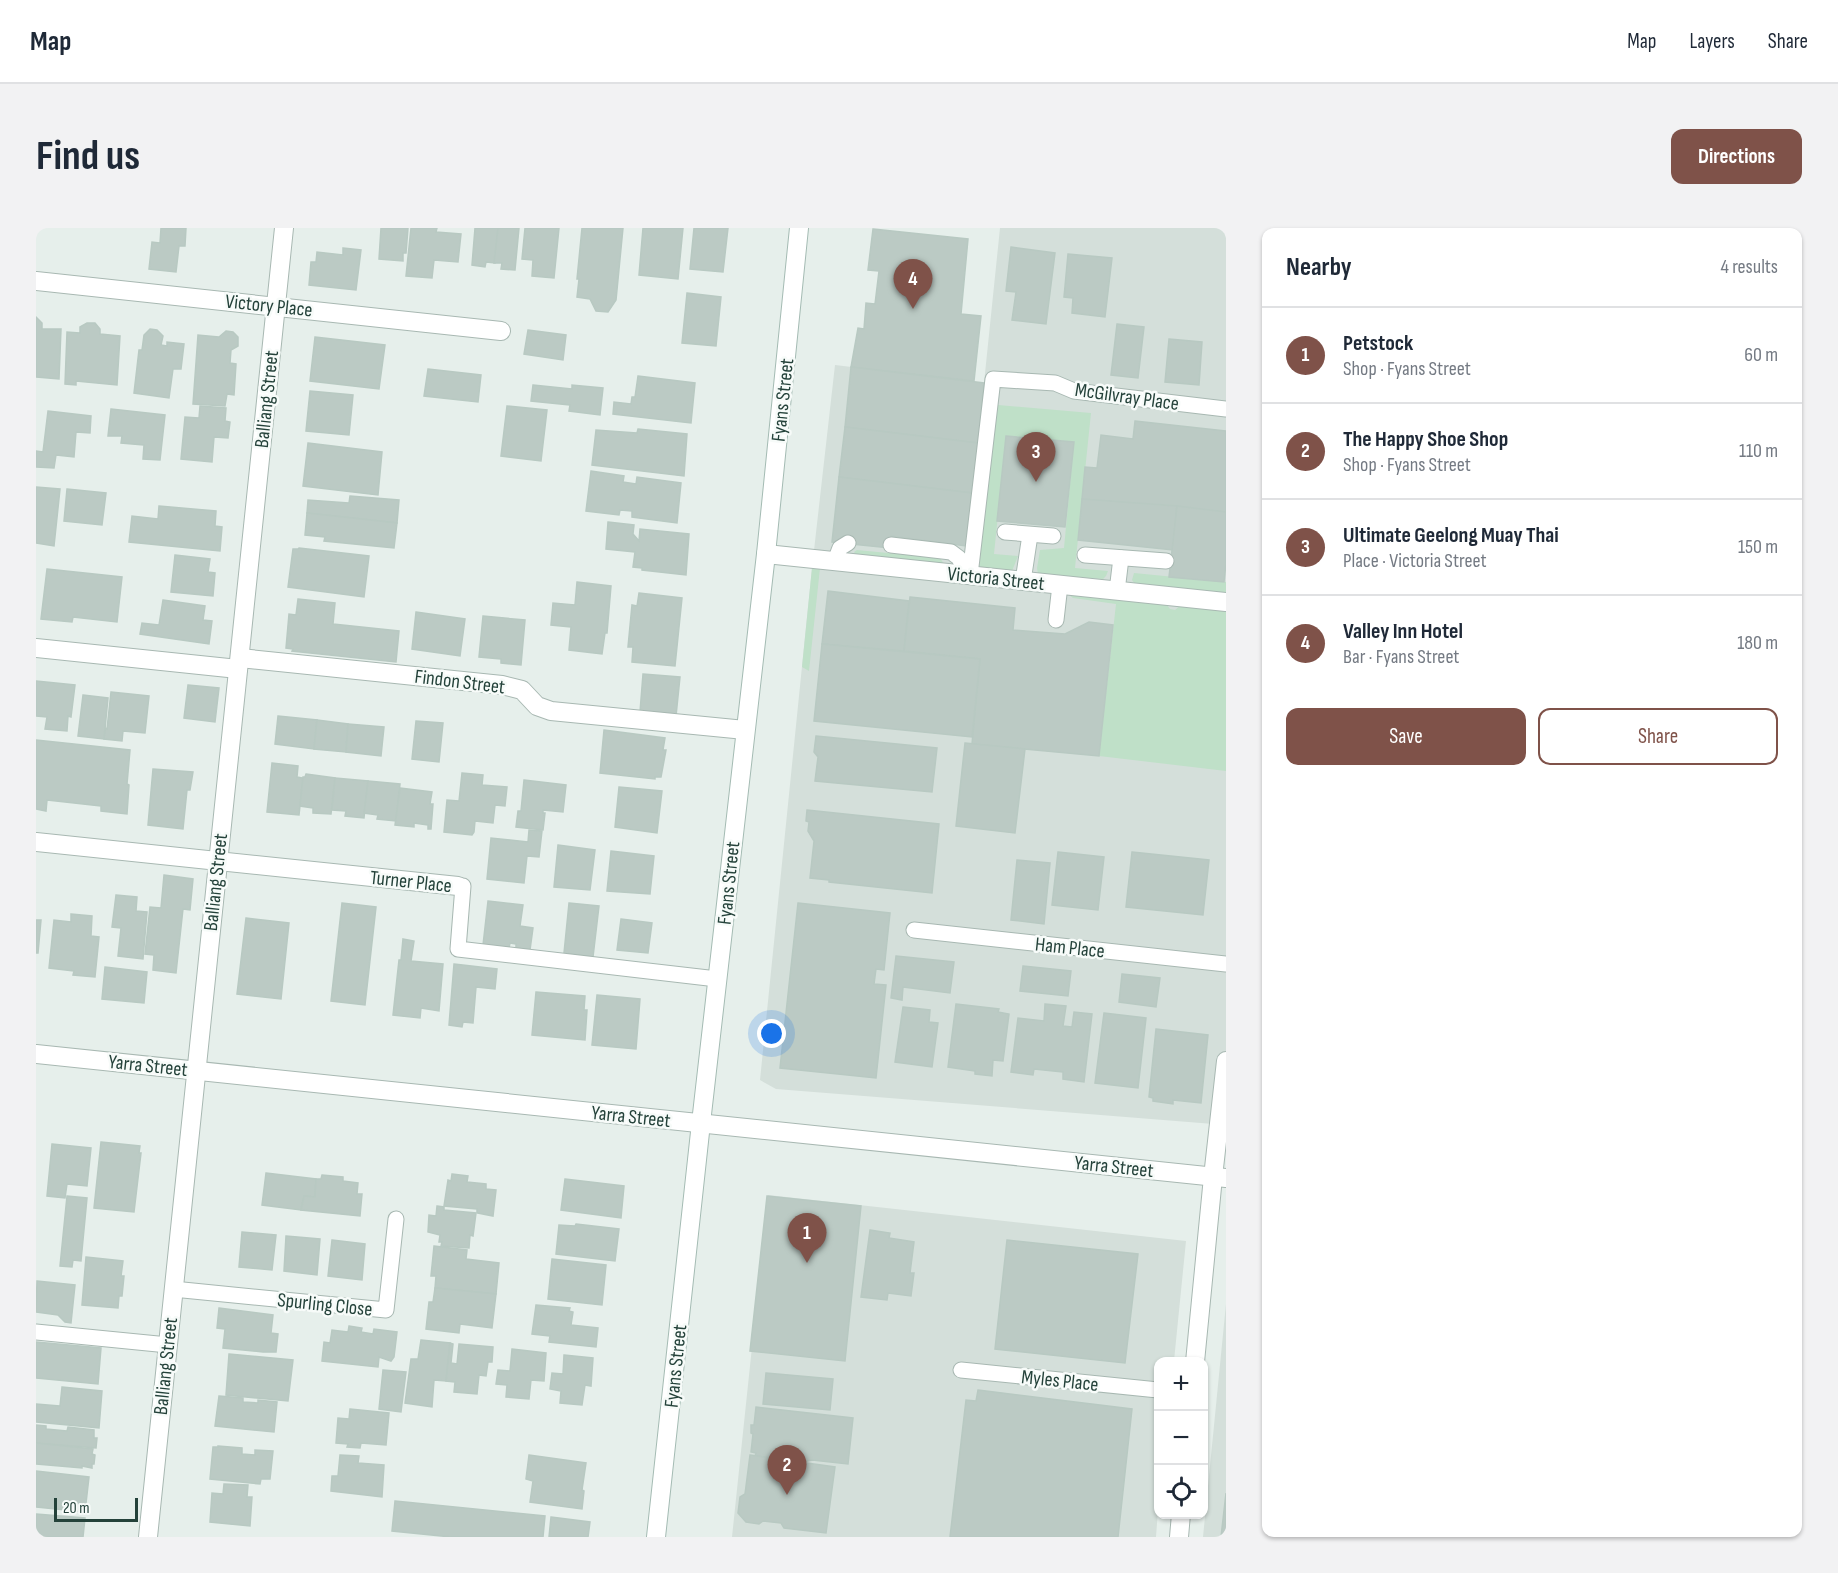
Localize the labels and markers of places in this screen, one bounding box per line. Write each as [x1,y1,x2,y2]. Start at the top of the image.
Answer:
pin: 4 [894,260,932,309]
pin: 3 [1016,432,1056,482]
pin: 1 [788,1214,826,1263]
pin: 2 [768,1446,807,1495]

